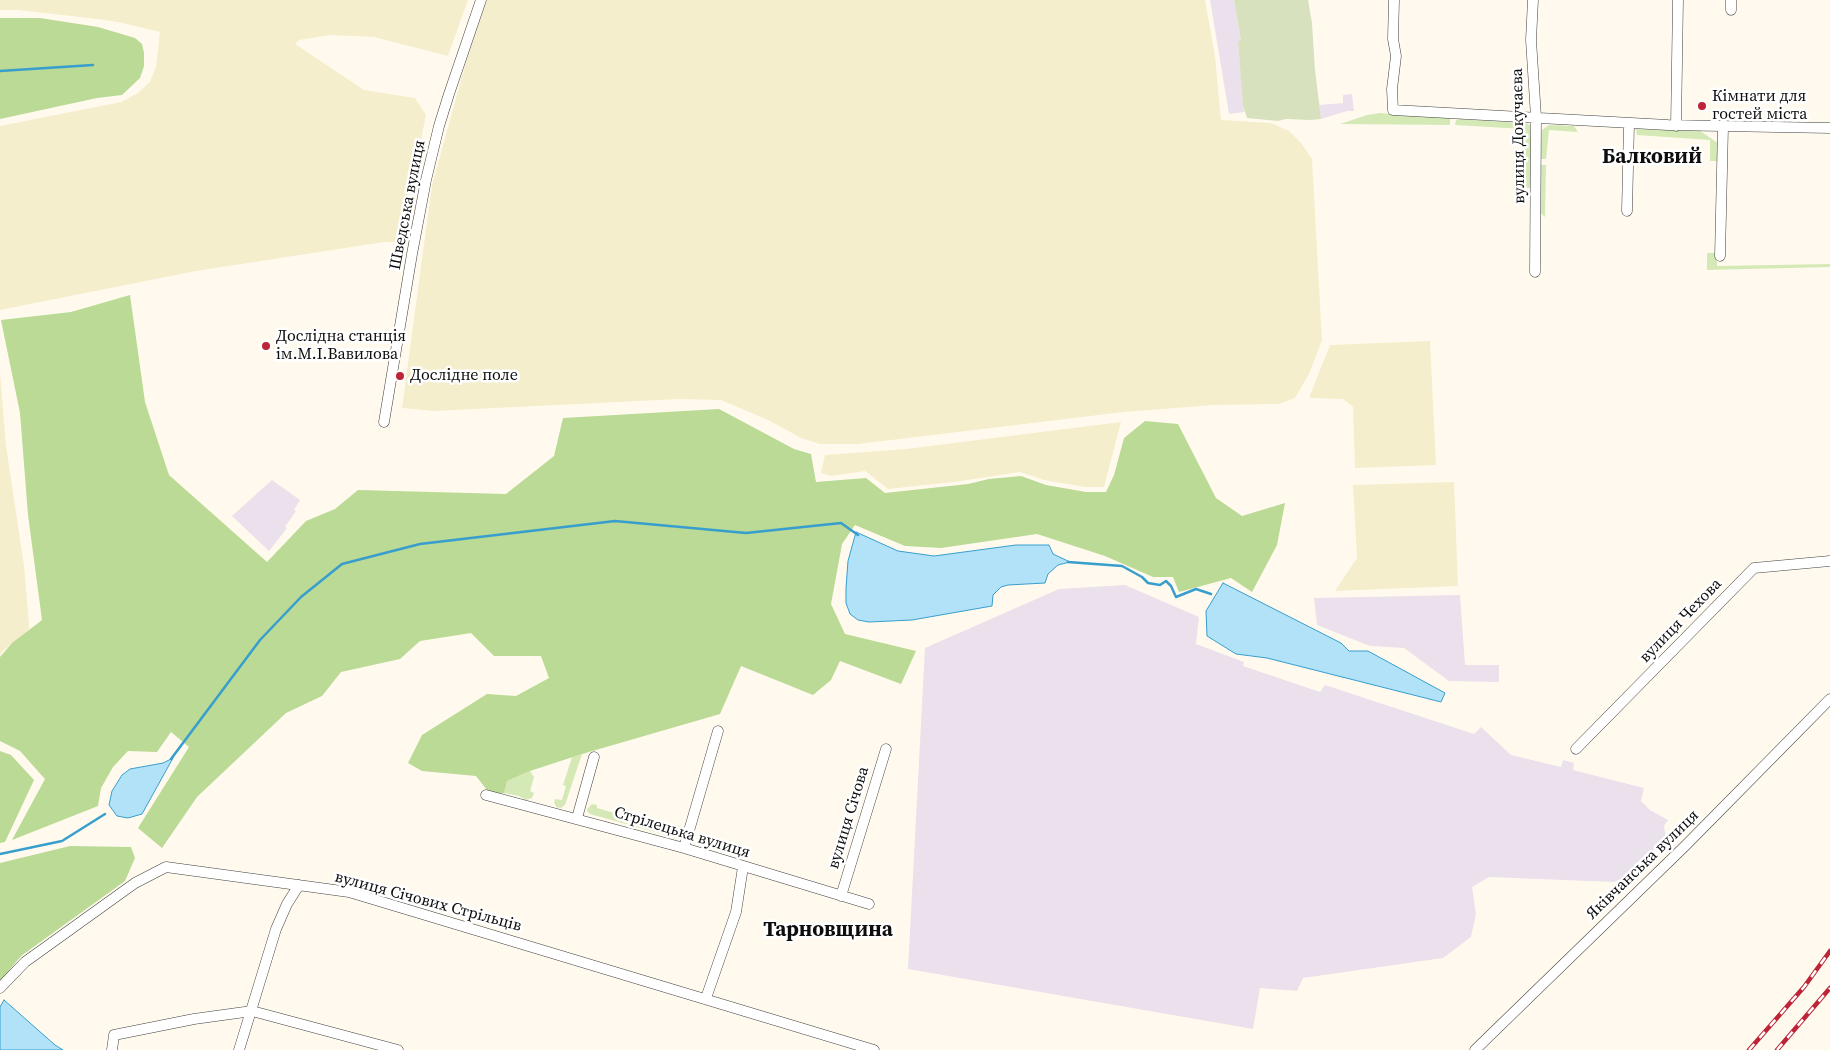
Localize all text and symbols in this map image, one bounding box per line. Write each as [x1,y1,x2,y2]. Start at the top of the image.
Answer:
street label: вулиця Докучаєва [1508,68,1530,204]
place label: Кімнати для гостей міста [1712,87,1807,125]
marker: Кімнати для гостей міста [1696,100,1708,112]
street label: Шведська вулиця [386,138,430,272]
district label: Балковий [1602,145,1702,171]
place label: Дослідна станція ім.М.І.Вавилова [276,327,406,365]
marker: Дослідна станція ім.М.І.Вавилова [260,340,272,352]
place label: Дослідне поле [410,366,518,386]
marker: Дослідне поле [394,370,406,382]
street label: вулиця Чехова [1636,575,1726,667]
street label: вулиця Січова [824,765,874,871]
street label: Стрілецька вулиця [612,803,752,863]
street label: Яківчанська вулиця [1583,806,1703,924]
street label: вулиця Січових Стрільців [333,868,523,936]
district label: Тарновщина [763,918,893,944]

